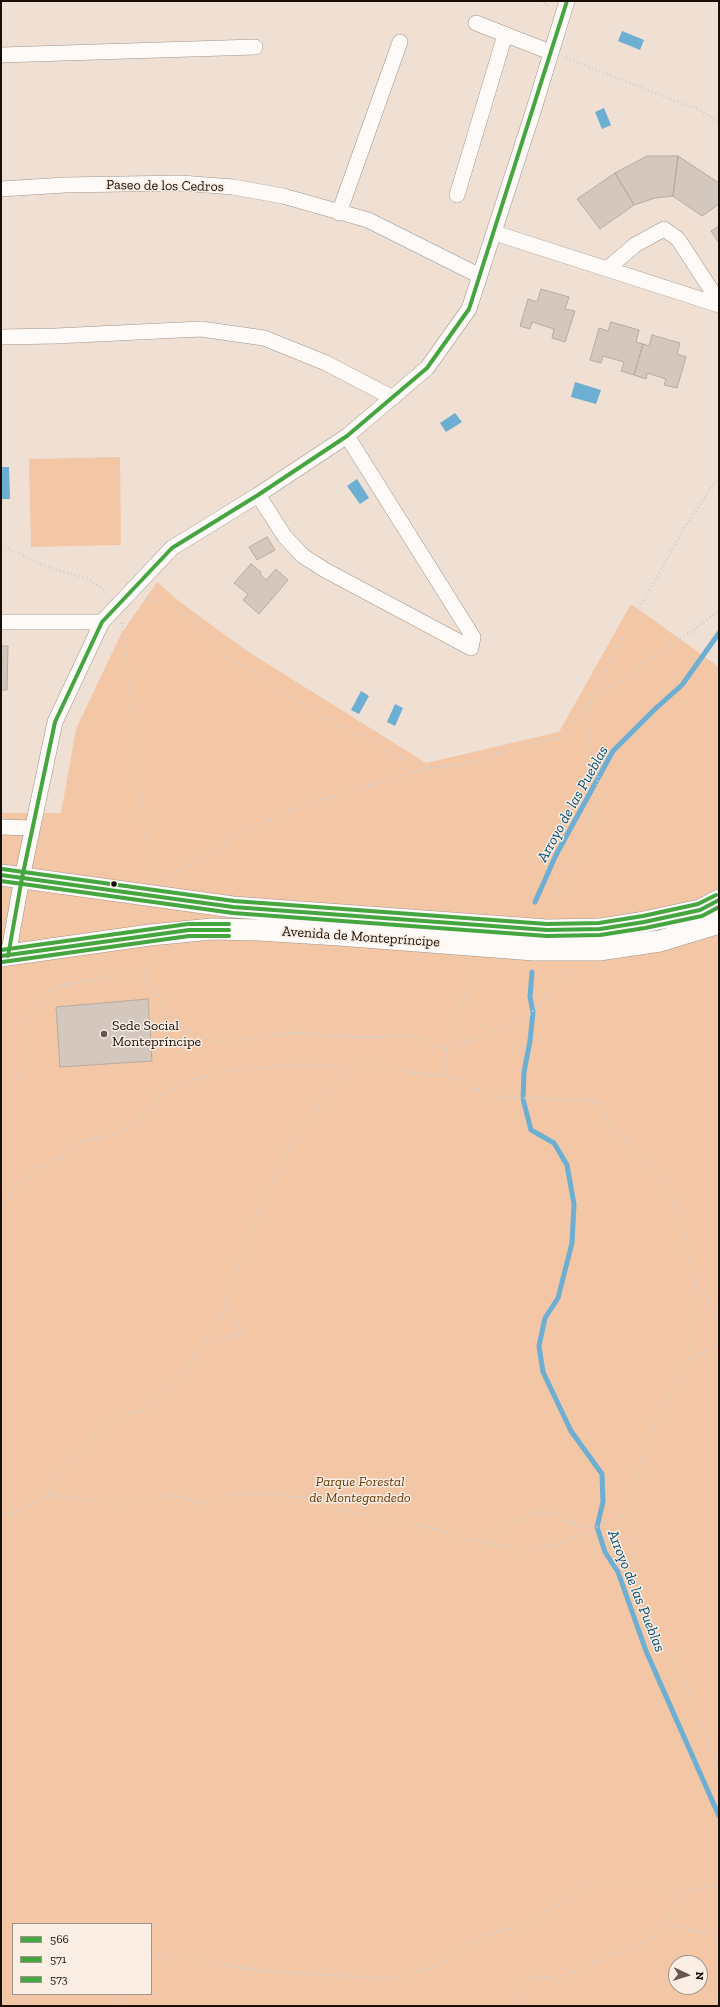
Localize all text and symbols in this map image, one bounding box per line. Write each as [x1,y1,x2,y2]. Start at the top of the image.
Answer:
street label: Paseo de los Cedros [106,177,224,195]
water label: Arroyo de las Pueblas [534,743,612,865]
unlabelled marker [109,879,119,889]
street label: Avenida de Montepríncipe [282,923,440,951]
place label: Sede Social Montepríncipe [112,1018,201,1050]
marker: Sede Social Montepríncipe [99,1029,109,1039]
park label: Parque Forestal de Montegandedo [309,1474,411,1506]
water label: Arroyo de las Pueblas [603,1527,669,1655]
legend [12,1923,152,1995]
text: 566 [50,1932,69,1946]
text: 571 [50,1952,66,1966]
north arrow [668,1955,708,1995]
text: N [693,1971,706,1980]
text: 573 [50,1972,68,1986]

